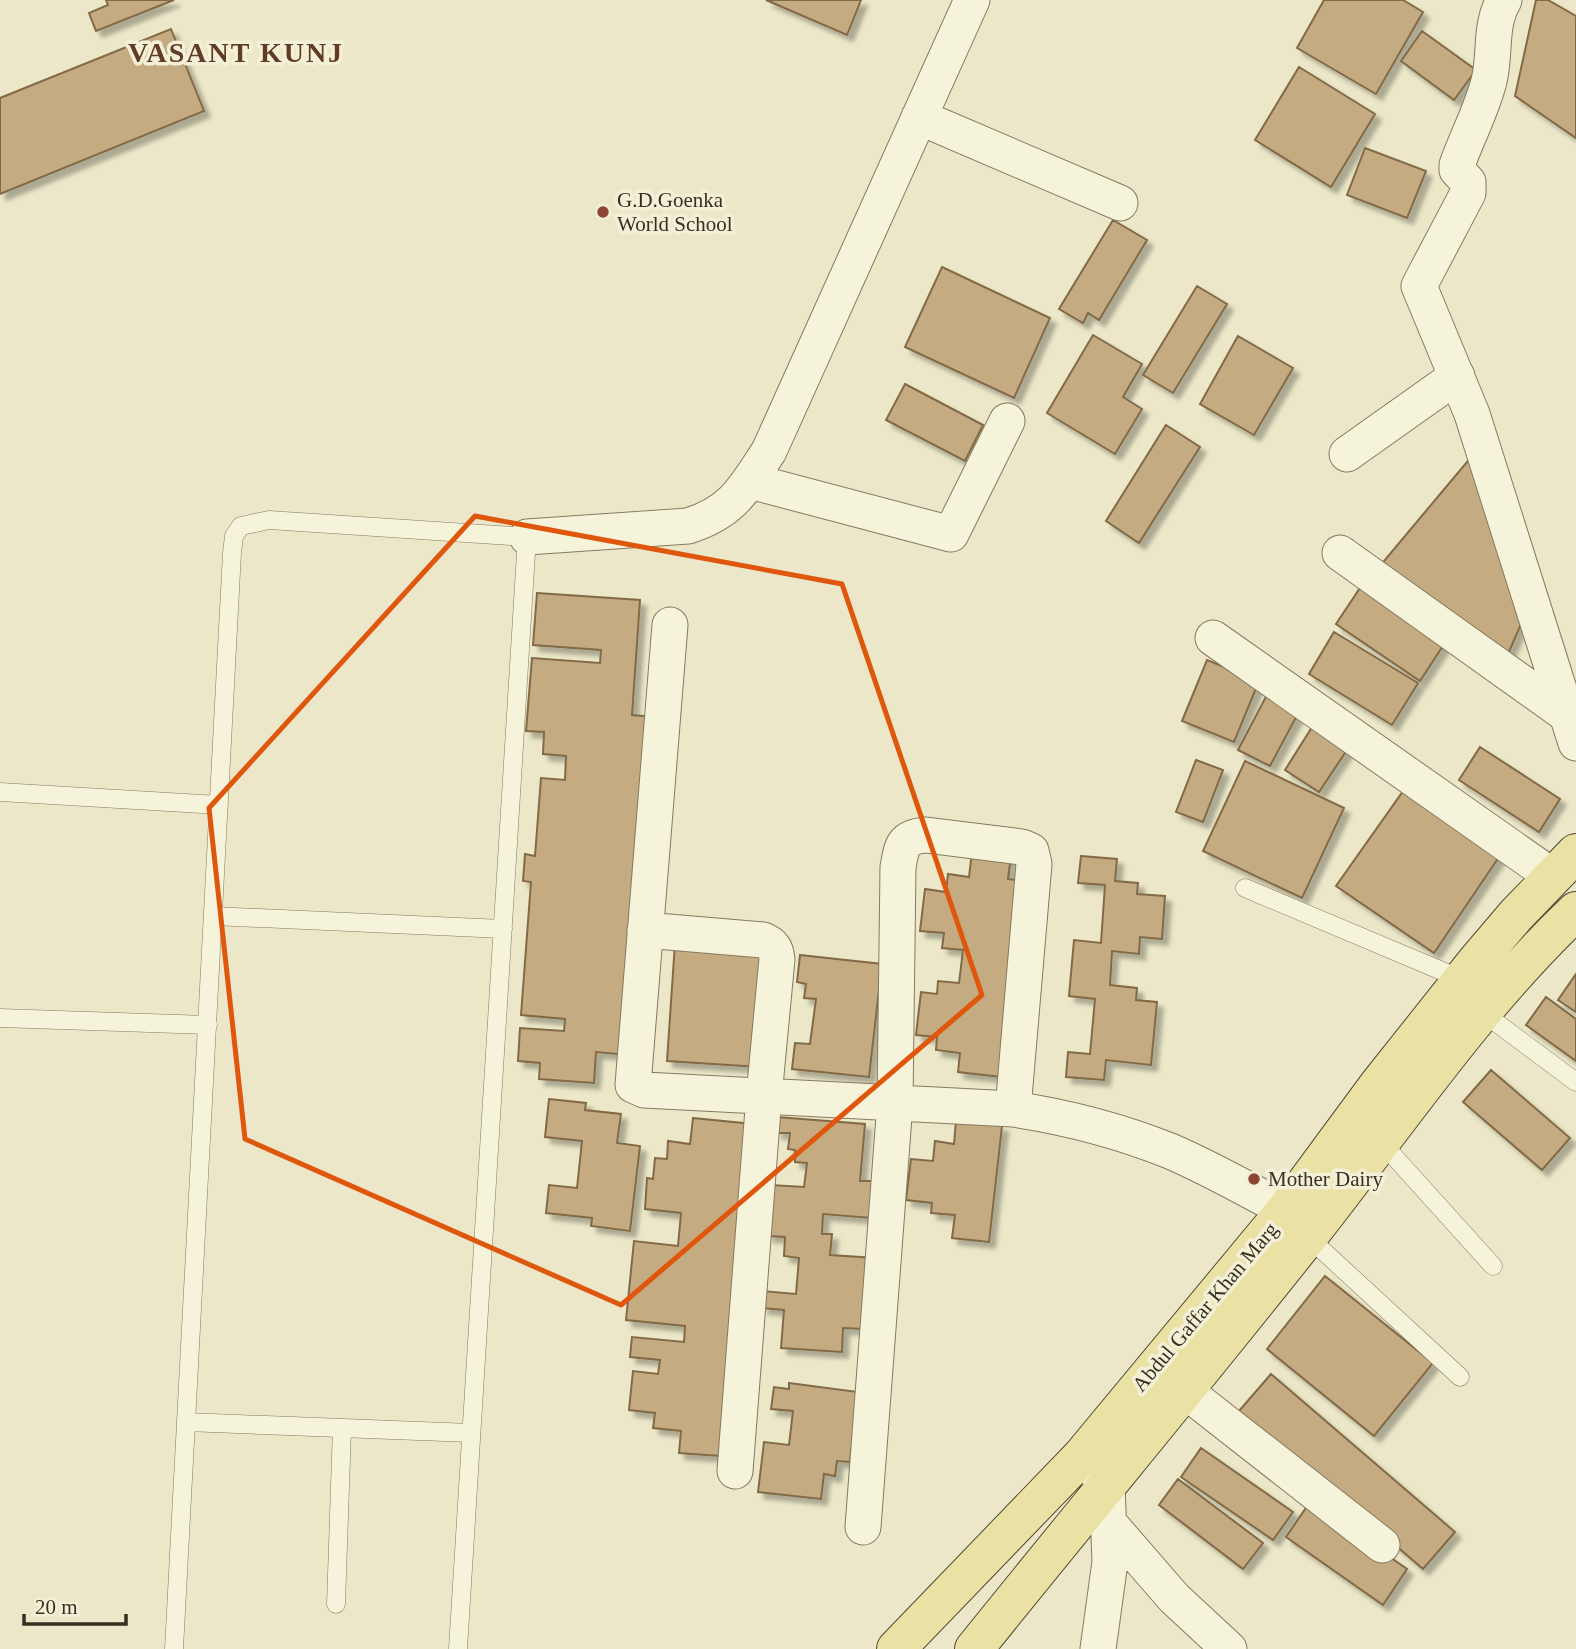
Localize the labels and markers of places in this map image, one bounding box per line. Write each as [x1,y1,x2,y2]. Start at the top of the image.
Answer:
place label: G.D.Goenka World School [617,188,733,236]
marker: G.D.Goenka World School [595,204,611,220]
place label: Mother Dairy [1268,1167,1383,1191]
marker: Mother Dairy [1246,1171,1262,1187]

